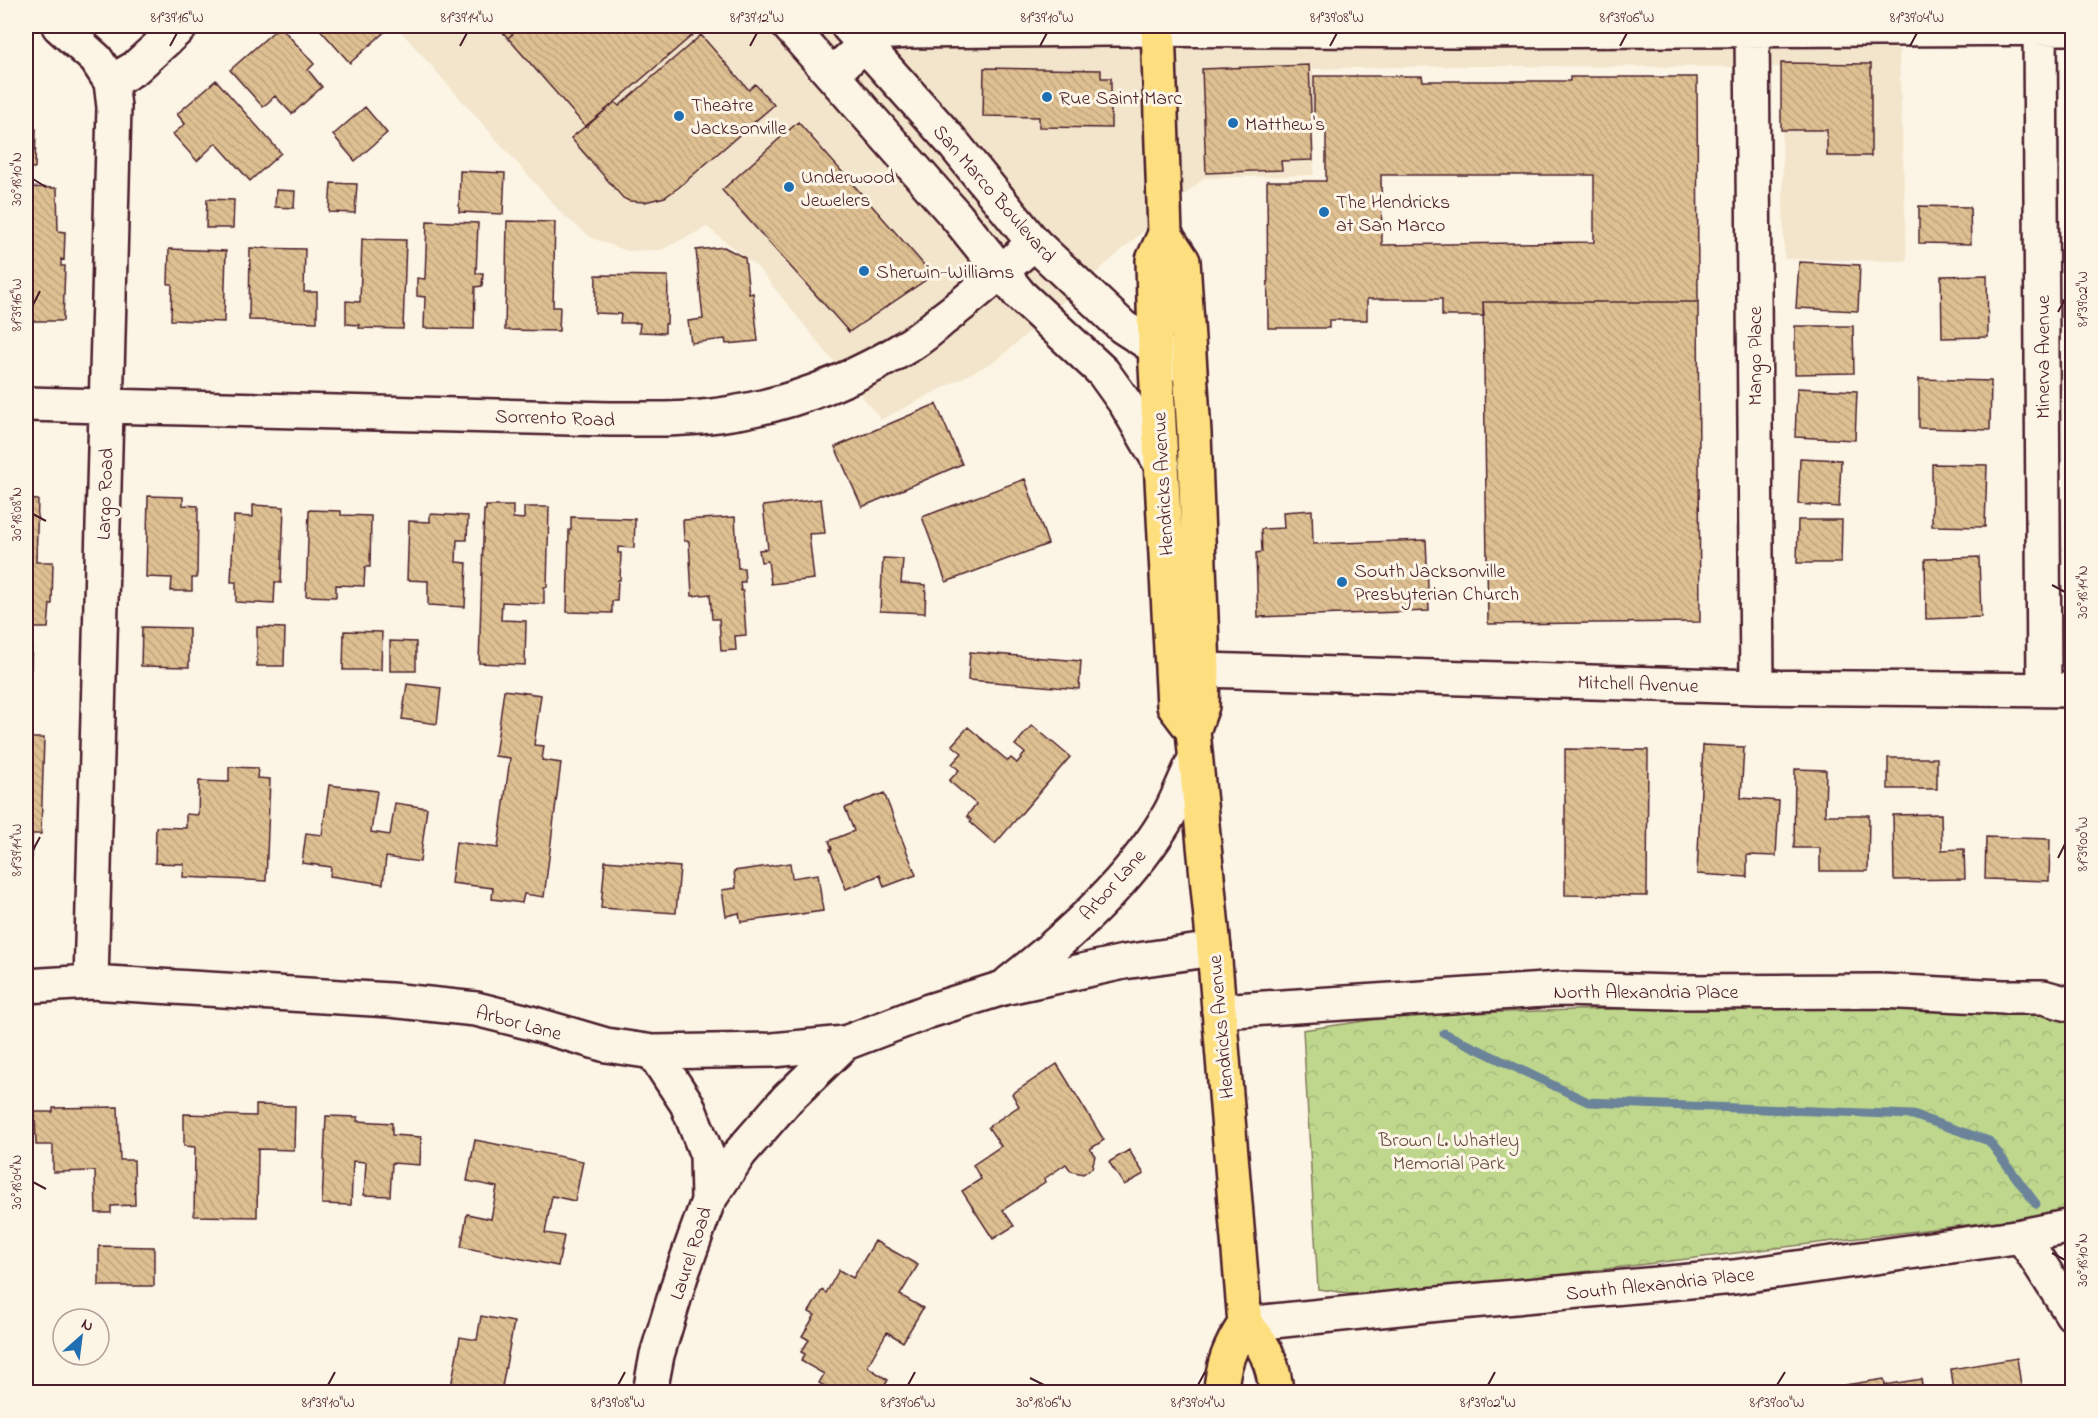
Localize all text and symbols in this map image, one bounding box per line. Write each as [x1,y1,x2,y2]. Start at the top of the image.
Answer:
text: 81°39'16"W [150,7,204,29]
text: 81°39'14"W [441,7,493,29]
text: 81°39'12"W [730,7,784,29]
text: 81°39'10"W [1020,7,1074,29]
text: 81°39'08"W [1310,7,1364,29]
text: 81°39'06"W [1600,7,1654,29]
text: 81°39'04"W [1890,7,1944,29]
place label: Rue Saint Marc [1059,85,1182,114]
marker: Rue Saint Marc [1040,90,1054,104]
place label: Theatre Jacksonville [691,92,787,144]
marker: Theatre Jacksonville [672,109,686,123]
place label: Matthew's [1245,111,1325,140]
marker: Matthew's [1226,116,1240,130]
street label: San Marco Boulevard [925,119,1062,270]
text: 30°18'10"N [6,152,28,206]
place label: Underwood Jewelers [801,164,895,216]
marker: Underwood Jewelers [782,180,796,194]
place label: The Hendricks at San Marco [1336,189,1450,241]
marker: The Hendricks at San Marco [1317,205,1331,219]
place label: Sherwin-Williams [876,259,1015,288]
marker: Sherwin-Williams [857,264,871,278]
text: 81°39'02"W [2072,271,2094,327]
text: 81°39'16"W [6,278,28,332]
street label: Minerva Avenue [2030,295,2059,419]
street label: Mango Place [1742,306,1772,406]
street label: Sorrento Road [494,403,615,436]
street label: Hendricks Avenue [1146,411,1183,557]
street label: Largo Road [90,447,124,541]
text: 30°18'08"N [6,487,28,541]
place label: South Jacksonville Presbyterian Church [1354,558,1519,610]
text: 30°18'14"N [2072,565,2094,619]
marker: South Jacksonville Presbyterian Church [1335,575,1349,589]
street label: Mitchell Avenue [1577,669,1699,702]
text: 81°39'00"W [2072,817,2094,871]
text: 81°39'14"W [6,824,28,876]
street label: Arbor Lane [1074,843,1154,928]
street label: Hendricks Avenue [1202,954,1243,1100]
street label: North Alexandria Place [1554,979,1738,1008]
street label: Arbor Lane [472,999,564,1050]
park label: Brown L. Whatley Memorial Park [1378,1127,1519,1179]
text: 30°18'04"N [6,1155,28,1209]
street label: Laurel Road [664,1203,721,1304]
text: 30°18'10"N [2072,1233,2094,1287]
street label: South Alexandria Place [1565,1261,1756,1310]
north arrow [51,1307,111,1367]
text: N [77,1312,98,1339]
text: 81°39'10"W [301,1392,355,1414]
text: 81°39'08"W [591,1392,645,1414]
text: 81°39'06"W [881,1392,935,1414]
text: 30°18'06"N [1016,1392,1072,1414]
text: 81°39'04"W [1171,1392,1225,1414]
text: 81°39'02"W [1460,1392,1516,1414]
text: 81°39'00"W [1750,1392,1804,1414]

